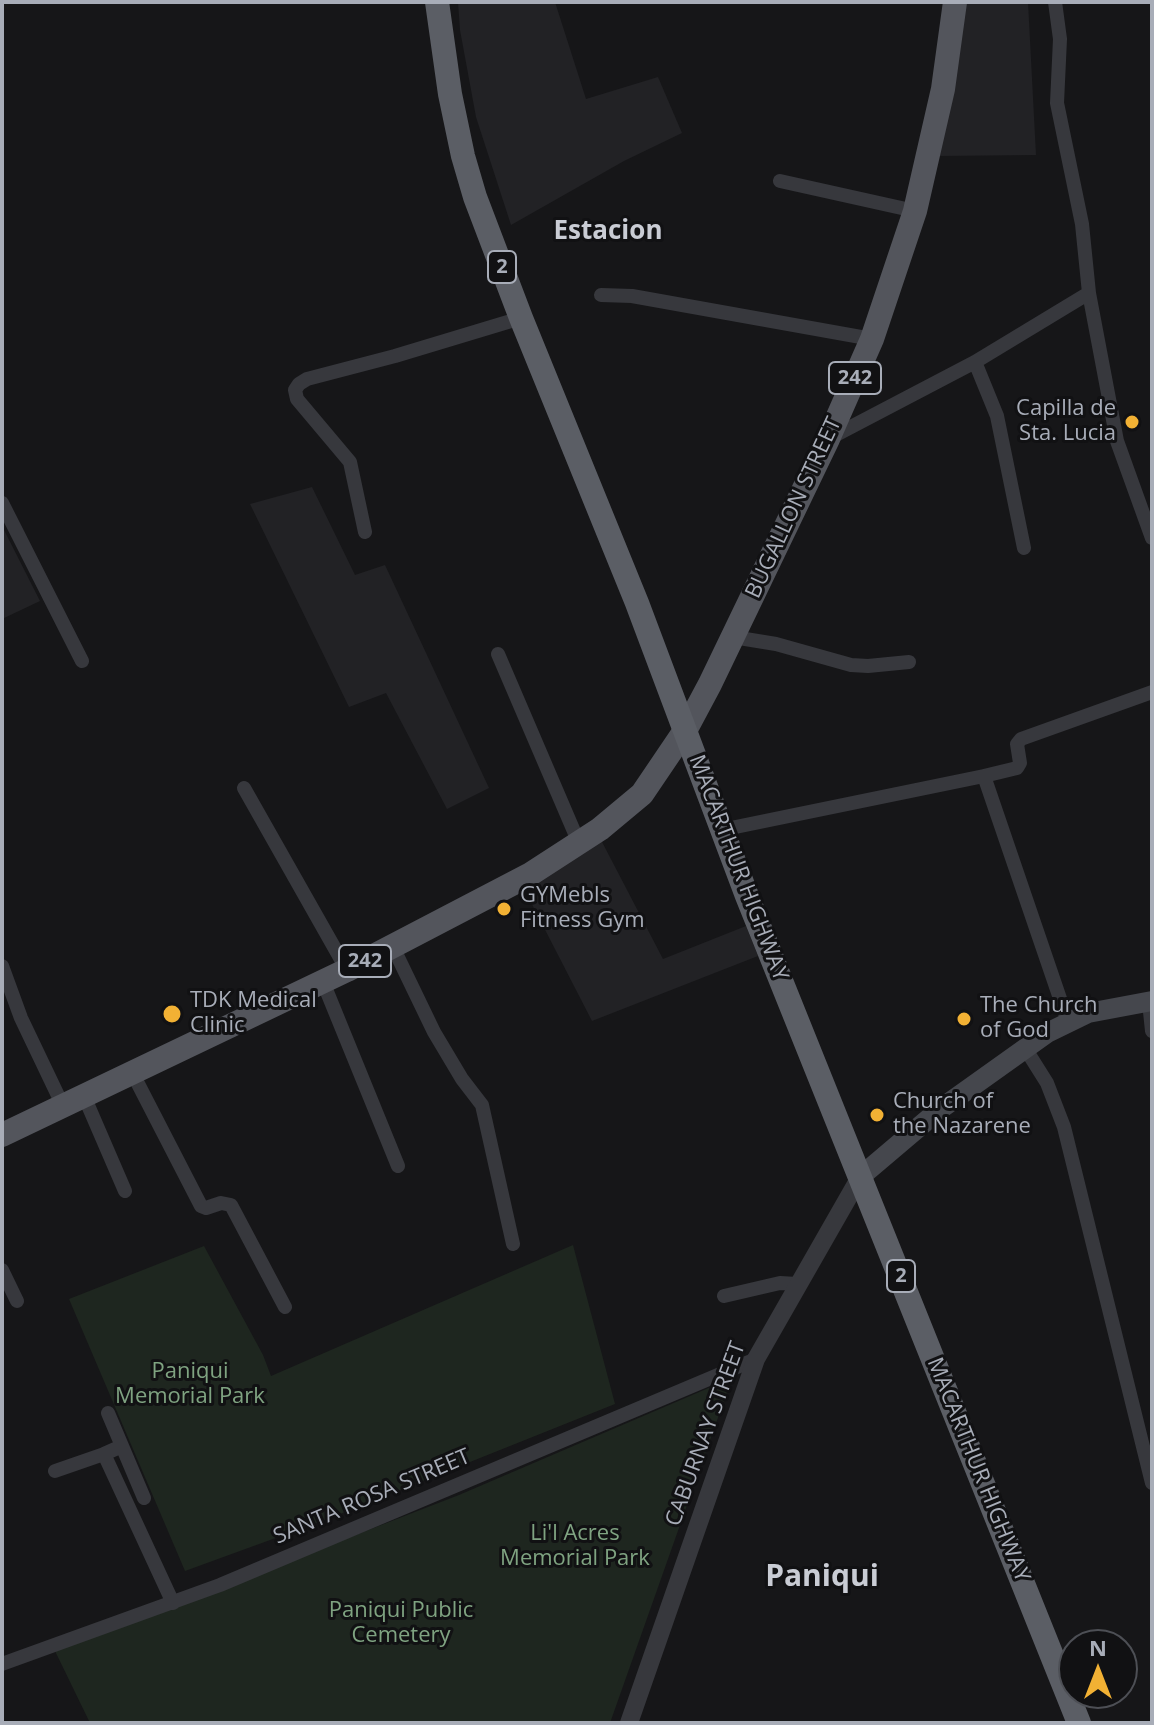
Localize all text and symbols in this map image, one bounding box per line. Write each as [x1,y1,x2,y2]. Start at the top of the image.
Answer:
district label: Estacion [554,216,662,248]
road number: 2 [488,251,516,283]
road number: 242 [829,362,881,394]
place label: Capilla de Sta. Lucia [1016,396,1116,448]
street label: BUGALLON STREET [740,413,848,603]
marker: Capilla de Sta. Lucia [1123,413,1141,431]
street label: MACARTHUR HIGHWAY [683,751,793,985]
place label: GYMebls Fitness Gym [520,883,645,934]
marker: GYMebls Fitness Gym [495,900,513,918]
road number: 242 [339,945,391,977]
place label: TDK Medical Clinic [190,988,317,1040]
place label: The Church of God [980,993,1098,1044]
marker: TDK Medical Clinic [161,1003,183,1025]
marker: The Church of God [955,1010,973,1028]
place label: Church of the Nazarene [893,1089,1031,1140]
marker: Church of the Nazarene [868,1106,886,1124]
road number: 2 [887,1260,915,1292]
street label: CABURNAY STREET [660,1338,752,1530]
street label: MACARTHUR HIGHWAY [921,1354,1035,1586]
park label: Paniqui Memorial Park [115,1359,265,1410]
street label: SANTA ROSA STREET [270,1444,474,1550]
park label: Li'l Acres Memorial Park [500,1521,650,1572]
district label: Paniqui [765,1559,879,1595]
park label: Paniqui Public Cemetery [329,1598,473,1650]
north arrow [1058,1629,1138,1709]
text: N [1089,1632,1107,1662]

